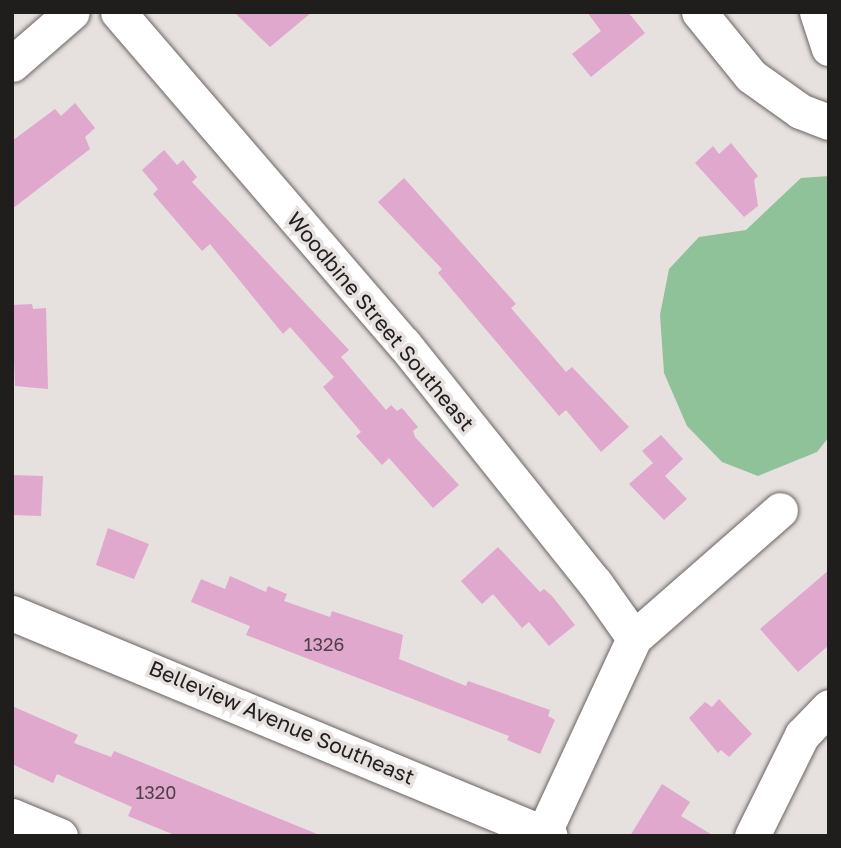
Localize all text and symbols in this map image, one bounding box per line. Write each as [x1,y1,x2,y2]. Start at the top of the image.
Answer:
street label: Woodbine Street Southeast [282,207,480,435]
house number: 1326 [304,633,344,655]
street label: Belleview Avenue Southeast [146,655,418,789]
house number: 1320 [136,781,176,803]

